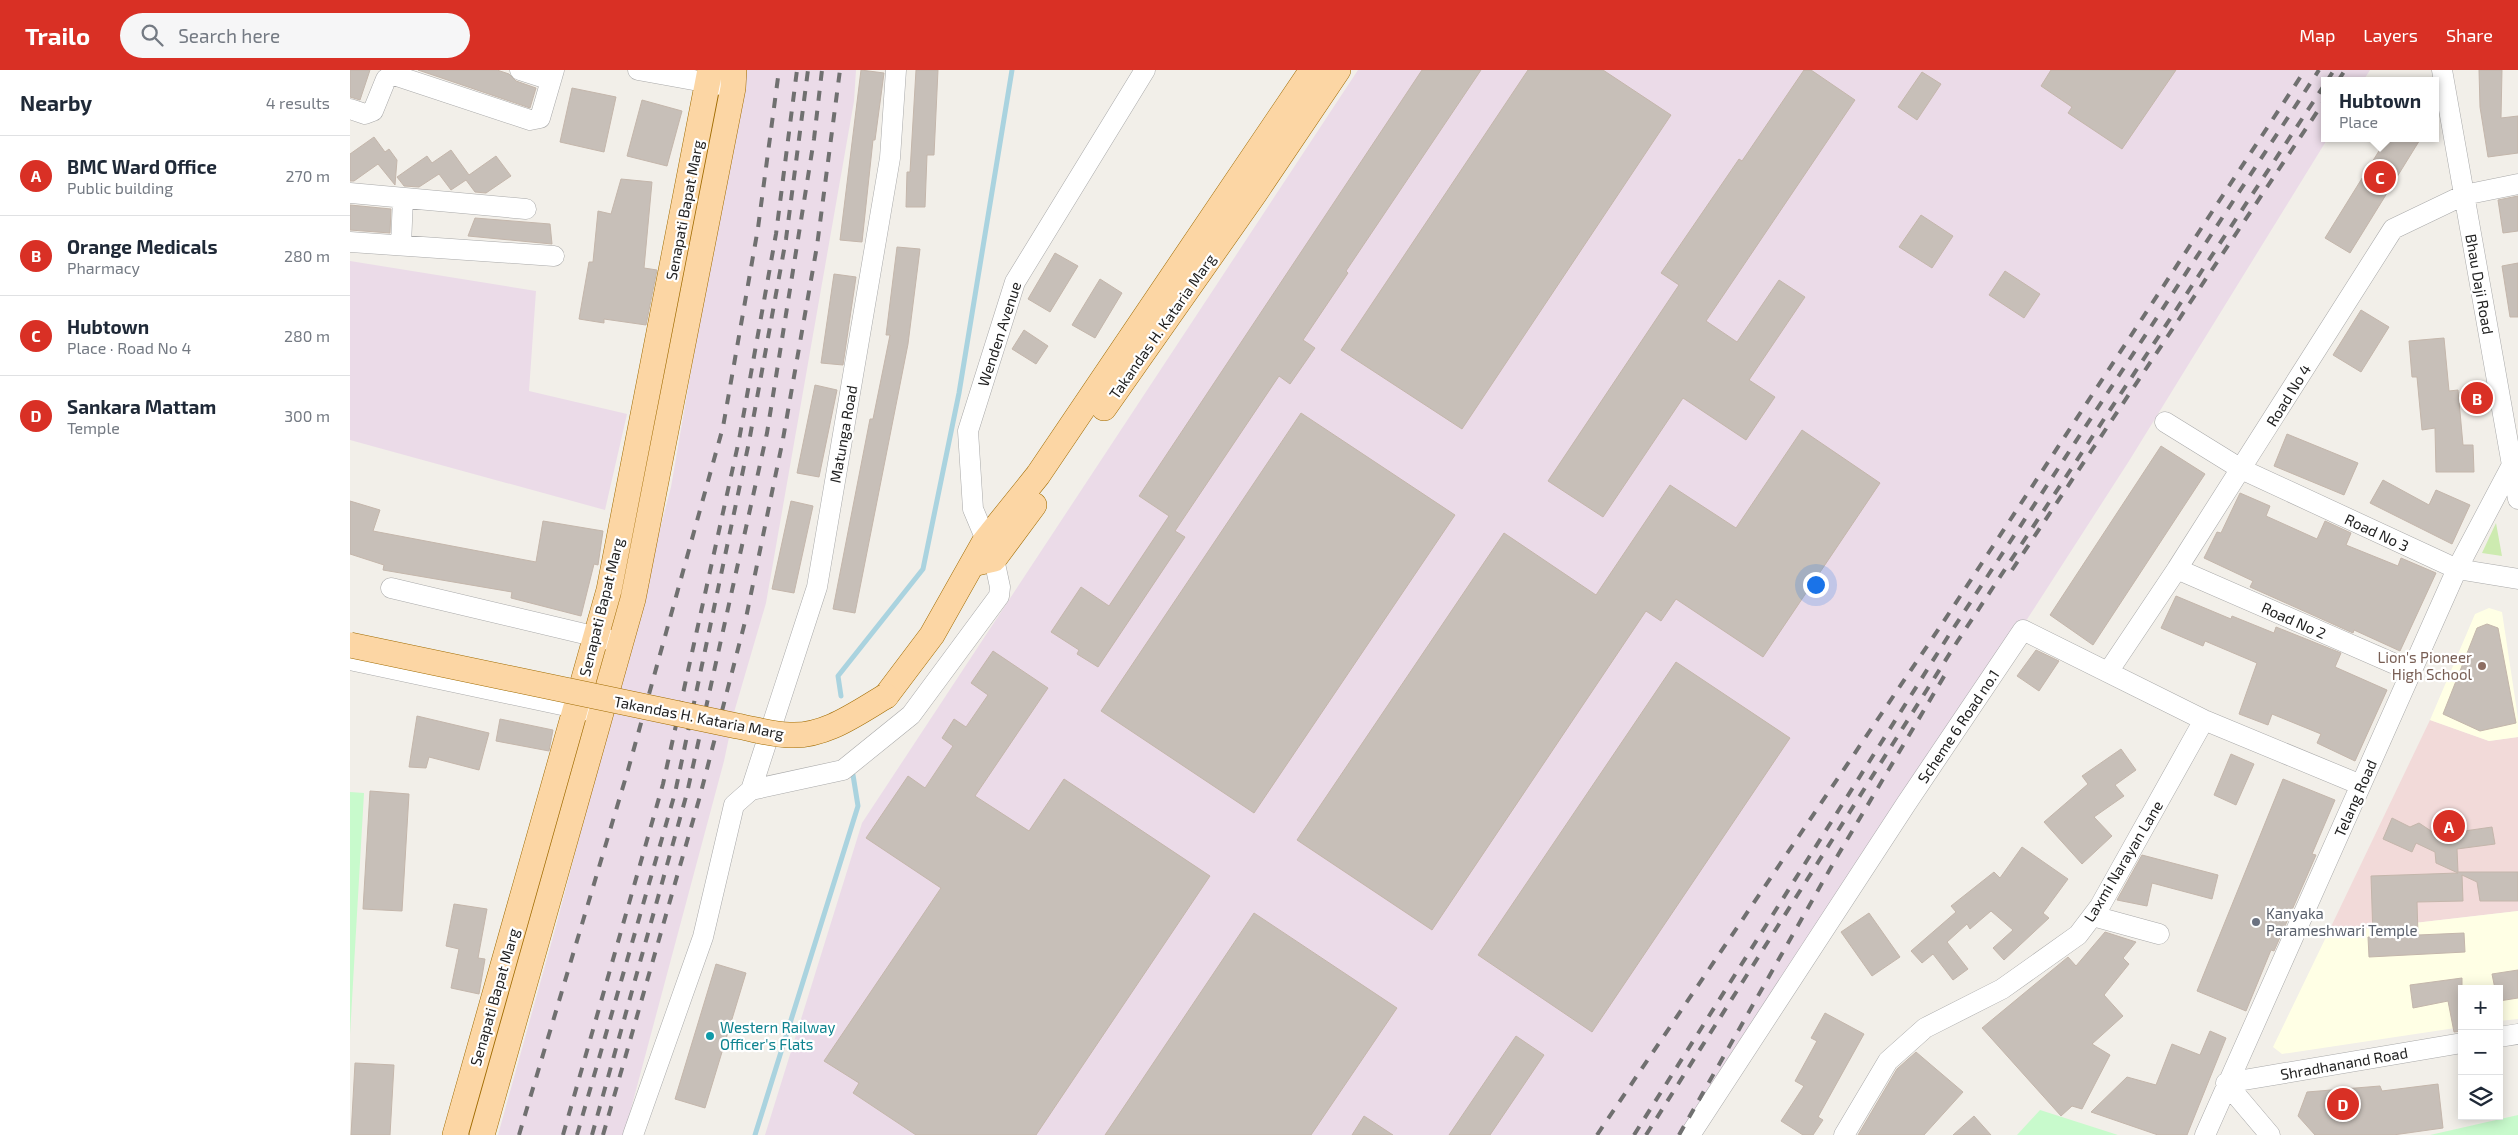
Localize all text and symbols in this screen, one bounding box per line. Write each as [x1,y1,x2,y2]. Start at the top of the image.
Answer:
search box [120,13,470,58]
text: Trailo [25,21,90,50]
icon: search [138,21,166,49]
text: Search here [178,24,280,47]
text: Map [2299,24,2335,46]
text: Layers [2363,24,2418,46]
text: Share [2446,24,2493,46]
popup [2321,77,2439,142]
text: Hubtown [2339,89,2421,112]
text: Nearby [20,90,92,115]
text: 4 results [266,93,330,112]
text: Place [2339,112,2378,131]
street label: Senapati Bapat Marg [662,138,707,282]
text: BMC Ward Office [67,155,217,178]
pin: C [2364,158,2396,196]
text: A [31,166,41,185]
text: 270 m [286,166,330,185]
text: Public building [67,178,173,197]
street label: Bhau Daji Road [2461,232,2498,336]
text: Orange Medicals [67,235,218,258]
text: B [31,246,41,265]
text: 280 m [284,246,330,265]
street label: Takandas H. Kataria Marg [1105,250,1219,402]
text: Pharmacy [67,258,140,277]
street label: Wenden Avenue [974,279,1024,389]
text: Hubtown [67,315,149,338]
text: C [31,326,41,345]
text: 280 m [284,326,330,345]
text: Place · Road No 4 [67,338,191,357]
street label: Road No 4 [2262,361,2314,429]
pin: B [2461,379,2493,417]
street label: Matunga Road [826,384,860,484]
text: Sankara Mattam [67,395,216,418]
text: D [31,406,41,425]
text: 300 m [284,406,330,425]
text: Temple [67,418,120,437]
street label: Road No 3 [2342,509,2412,555]
street label: Senapati Bapat Marg [575,535,627,678]
your location [1803,572,1829,598]
street label: Road No 2 [2259,598,2329,642]
place label: Lion's Pioneer High School [2377,648,2473,683]
marker: Lion's Pioneer High School [2476,660,2488,672]
street label: Scheme 6 Road no.1 [1913,666,2003,786]
street label: Takandas H. Kataria Marg [612,692,786,742]
street label: Telang Road [2330,757,2380,839]
street label: Laxmi Narayan Lane [2080,797,2166,925]
pin: A [2433,807,2465,845]
place label: Kanyaka Parameshwari Temple [2266,904,2418,939]
marker: Kanyaka Parameshwari Temple [2250,916,2262,928]
street label: Senapati Bapat Marg [466,925,522,1068]
map controls [2458,985,2503,1120]
button: + [2458,985,2503,1030]
place label: Western Railway Officer's Flats [720,1018,835,1053]
marker: Western Railway Officer's Flats [704,1030,716,1042]
button: − [2458,1030,2503,1075]
street label: Shradhanand Road [2279,1043,2409,1083]
button: layers [2458,1075,2503,1120]
pin: D [2327,1085,2359,1123]

